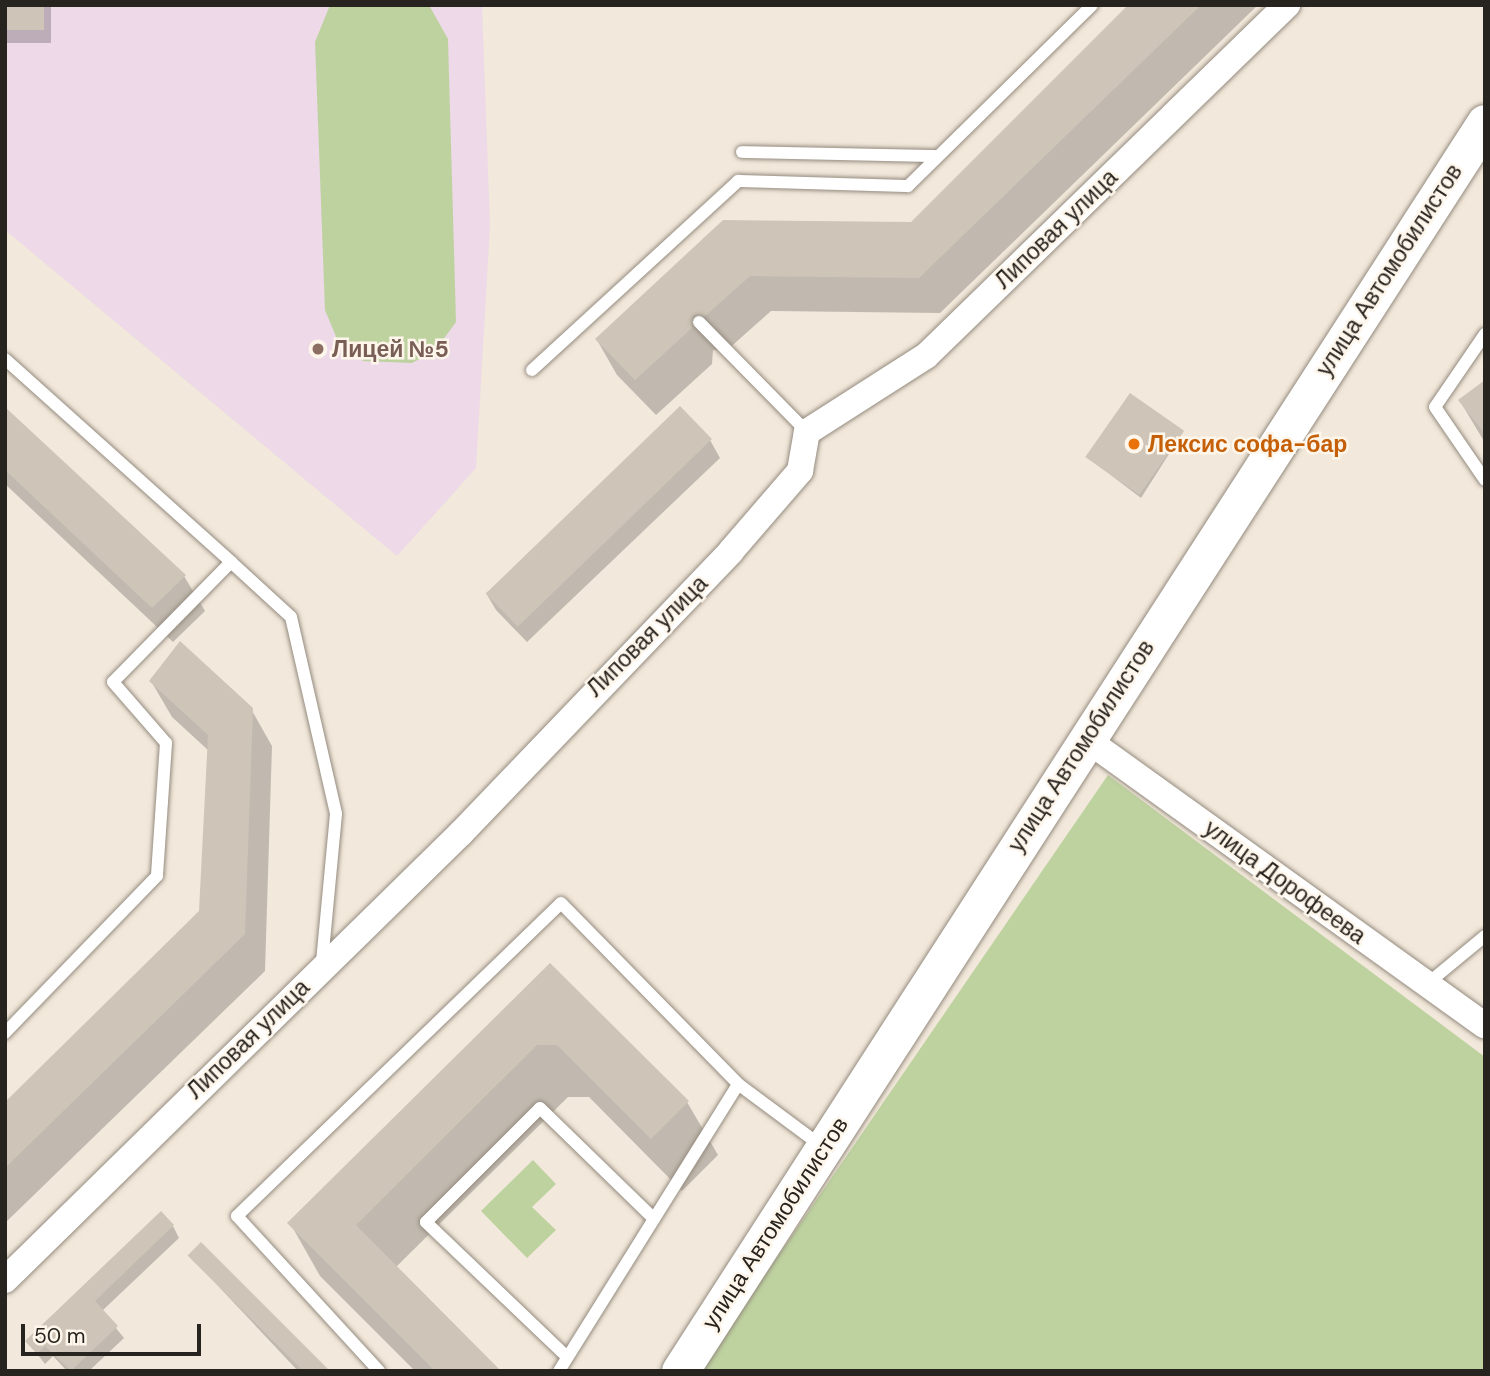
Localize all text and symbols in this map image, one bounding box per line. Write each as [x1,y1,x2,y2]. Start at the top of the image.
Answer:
street label: улица Автомобилистов [1310,159,1468,381]
street label: Липовая улица [989,164,1123,294]
place label: Лицей №5 [332,335,449,363]
marker: Лицей №5 [310,341,326,357]
place label: Лексис софа-бар [1148,430,1347,458]
marker: Лексис софа-бар [1126,436,1142,452]
street label: Липовая улица [581,570,713,702]
street label: улица Автомобилистов [1002,635,1160,857]
street label: улица Дорофеева [1199,814,1371,950]
street label: Липовая улица [181,974,315,1104]
street label: улица Автомобилистов [696,1112,854,1334]
scale bar [24,1310,205,1354]
text: 50 m [34,1322,85,1350]

